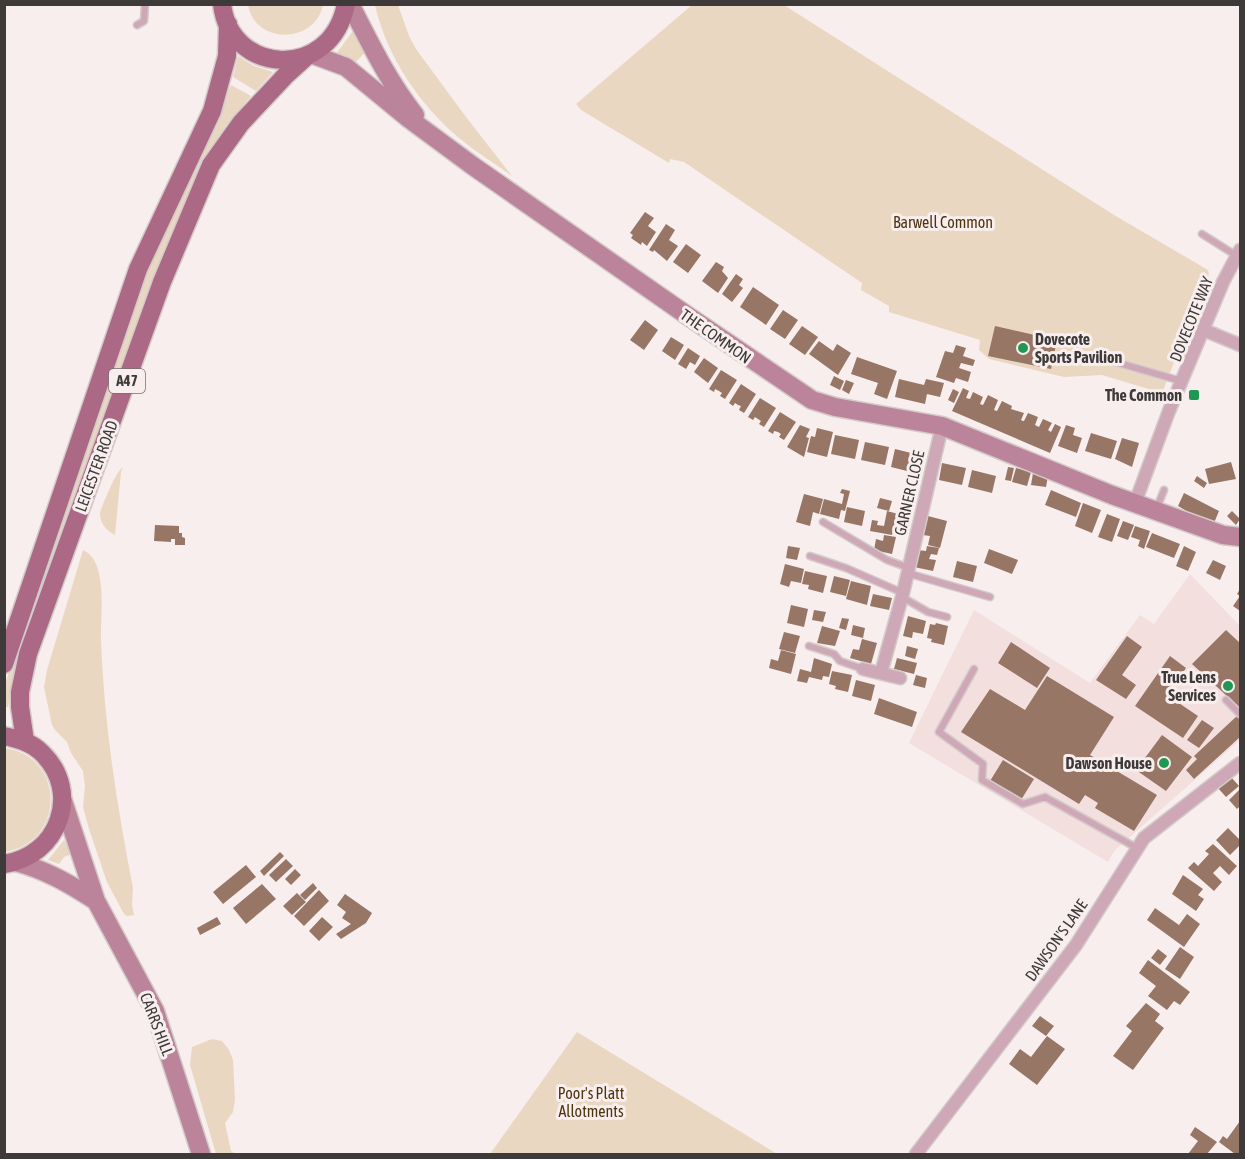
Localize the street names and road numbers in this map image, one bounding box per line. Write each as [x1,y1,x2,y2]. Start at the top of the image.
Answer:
street label: DOVECOTE WAY [1166,273,1217,364]
street label: THE COMMON [677,305,755,367]
road number: A47 [109,369,145,393]
street label: LEICESTER ROAD [71,418,121,514]
street label: GARNER CLOSE [890,449,928,537]
street label: DAWSON'S LANE [1021,896,1091,984]
street label: CARRS HILL [137,990,177,1059]

